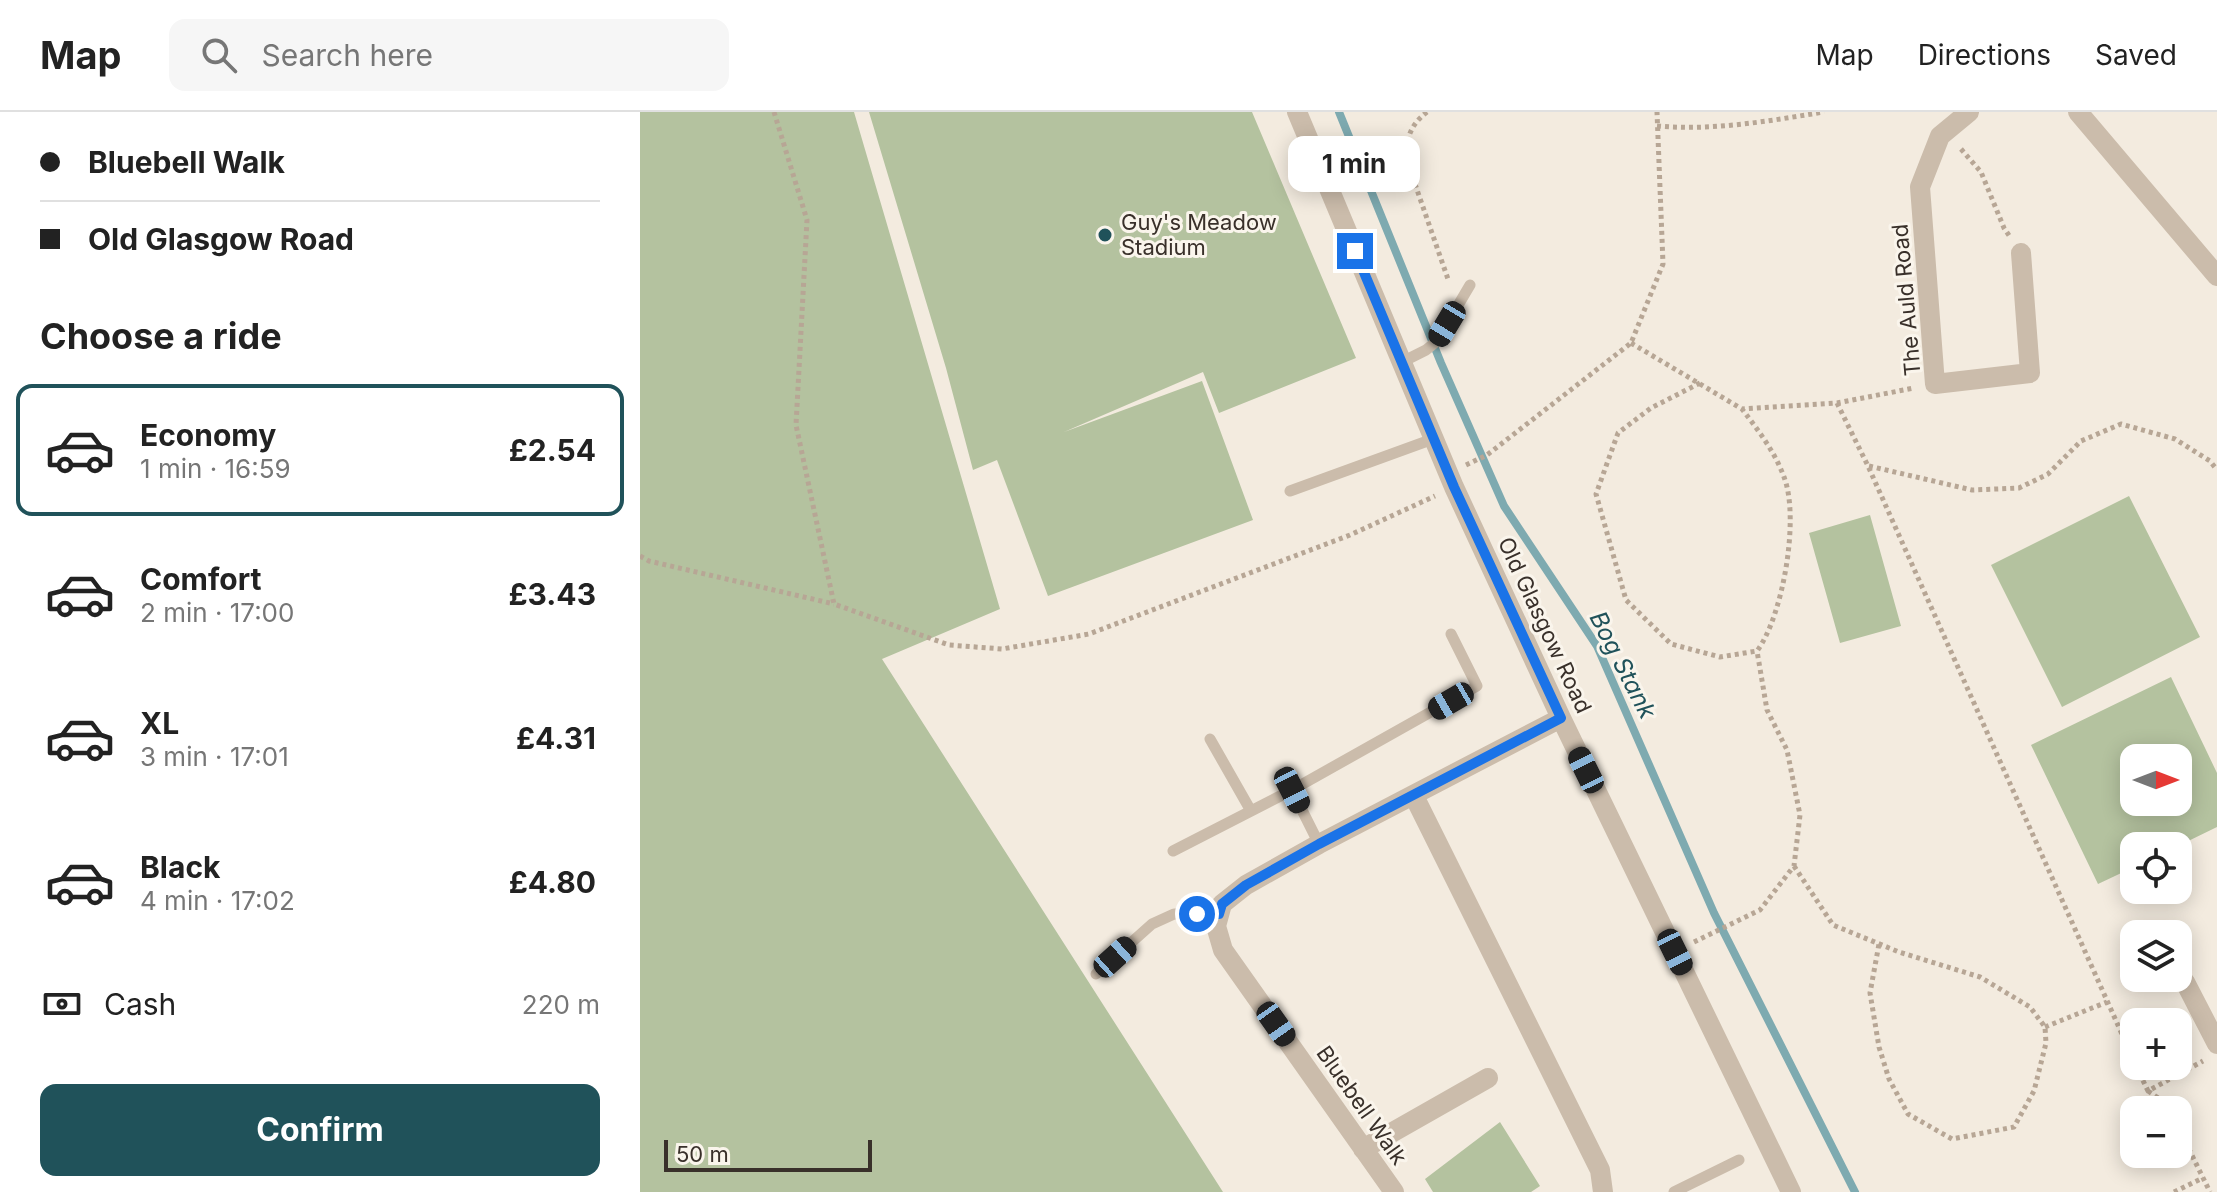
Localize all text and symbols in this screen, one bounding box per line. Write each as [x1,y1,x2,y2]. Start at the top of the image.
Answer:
search box [169,19,729,91]
text: Map [40,32,121,78]
icon: search [197,33,241,77]
text: Search here [261,37,433,73]
text: Map [1815,38,1874,72]
text: Directions [1918,38,2051,72]
text: Saved [2095,38,2177,72]
callout: 1 min [1289,135,1421,191]
text: Bluebell Walk [88,144,285,180]
text: 1 min [1322,148,1386,179]
place label: Guy's Meadow Stadium [1121,209,1277,260]
text: Old Glasgow Road [88,221,354,257]
street label: The Auld Road [1886,223,1926,377]
marker: Guy's Meadow Stadium [1096,226,1114,244]
route end [1337,233,1373,269]
car [1424,297,1470,351]
text: Choose a ride [40,314,282,358]
icon: car [44,414,116,486]
text: Economy [140,417,276,453]
text: £2.54 [509,432,596,468]
text: 1 min · 16:59 [140,453,291,484]
street label: Old Glasgow Road [1493,533,1597,717]
icon: car [44,558,116,630]
text: Comfort [140,561,261,597]
text: £3.43 [508,576,596,612]
text: 2 min · 17:00 [140,597,294,628]
water label: Bog Stank [1584,606,1663,724]
car [1424,679,1478,723]
icon: car [44,702,116,774]
text: XL [140,705,179,741]
text: £4.31 [516,720,596,756]
text: 3 min · 17:01 [140,741,289,772]
car [1565,743,1607,797]
north arrow [2120,744,2192,816]
map controls [2120,744,2192,1168]
car [1270,763,1314,817]
button: locate [2120,832,2192,904]
icon: car [44,846,116,918]
text: Black [140,849,220,885]
text: £4.80 [509,864,596,900]
text: 4 min · 17:02 [140,885,295,916]
route start [1179,896,1215,932]
button: layers [2120,920,2192,992]
car [1654,925,1696,979]
car [1089,932,1141,982]
icon: cash [40,982,84,1026]
text: Cash [104,986,176,1022]
text: 220 m [522,989,600,1020]
car [1252,997,1300,1051]
button: + [2120,1008,2192,1080]
street label: Bluebell Walk [1311,1041,1413,1169]
button: Confirm [40,1084,600,1176]
button: − [2120,1096,2192,1168]
scale bar [664,1136,872,1172]
text: 50 m [676,1141,729,1167]

